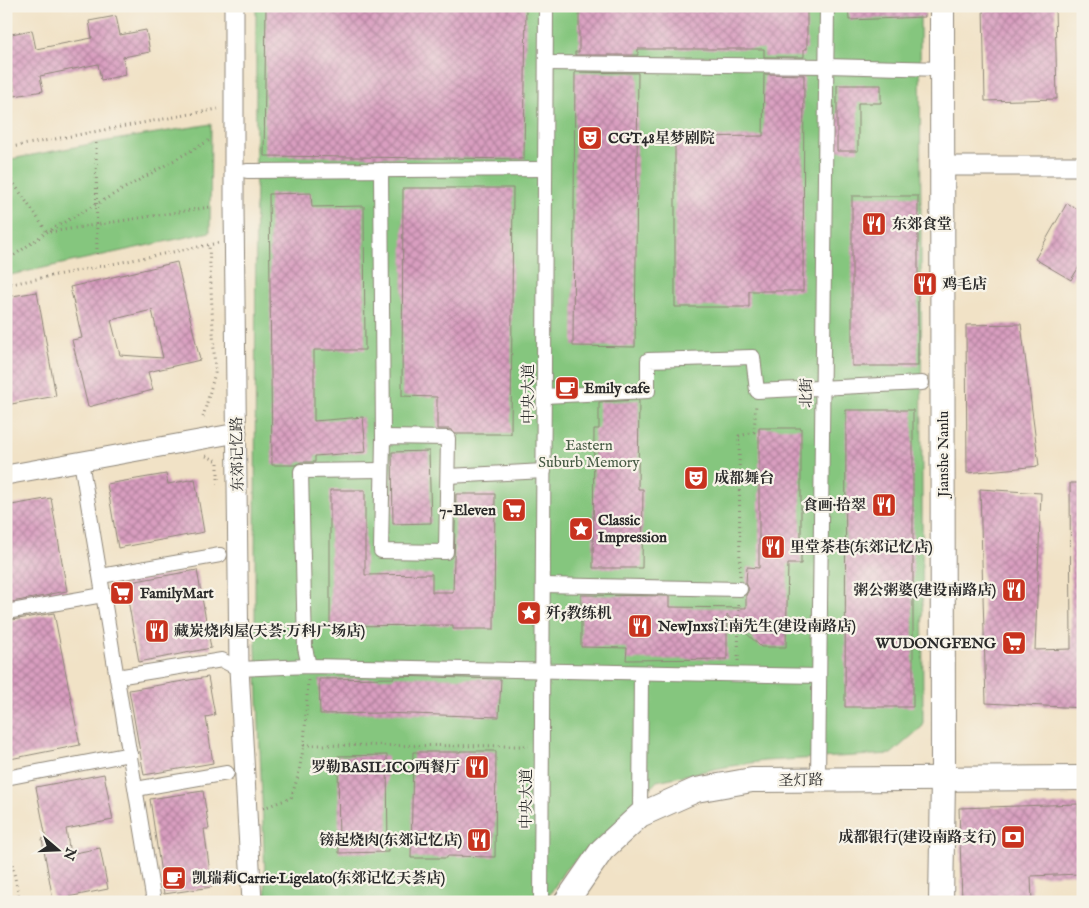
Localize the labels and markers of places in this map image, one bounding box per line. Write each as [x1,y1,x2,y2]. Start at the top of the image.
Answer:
theatre icon: CGT48星梦剧院 [577,125,603,151]
place label: CGT48星梦剧院 [608,129,715,148]
restaurant icon: 东郊食堂 [861,211,887,237]
place label: 东郊食堂 [892,215,952,234]
restaurant icon: 鸡毛店 [912,271,938,297]
place label: 鸡毛店 [942,275,987,294]
cafe icon: Emily cafe [554,375,580,401]
place label: Emily cafe [584,379,650,398]
theatre icon: 成都舞台 [683,465,709,491]
place label: 成都舞台 [714,469,774,488]
restaurant icon: 食画·拾翠 [871,492,897,518]
place label: 食画·拾翠 [803,496,866,515]
supermarket icon: 7-Eleven [501,497,527,523]
place label: 7-Eleven [439,501,496,520]
place label: Classic Impression [598,511,667,547]
place icon: Classic Impression [568,516,594,542]
restaurant icon: 里堂茶巷(东郊记忆店) [760,534,786,560]
place label: 里堂茶巷(东郊记忆店) [790,538,933,557]
restaurant icon: 粥公粥婆(建设南路店) [1001,577,1027,603]
supermarket icon: FamilyMart [109,580,135,606]
place label: 粥公粥婆(建设南路店) [853,581,996,600]
place label: FamilyMart [140,584,214,603]
place icon: 歼5教练机 [516,600,542,626]
place label: 歼5教练机 [546,604,611,623]
restaurant icon: NewJnxs江南先生(建设南路店) [627,613,653,639]
place label: NewJnxs江南先生(建设南路店) [657,617,856,636]
restaurant icon: 藏炭烧肉屋(天荟·万科广场店) [144,618,170,644]
place label: 藏炭烧肉屋(天荟·万科广场店) [174,622,365,641]
supermarket icon: WUDONGFENG [1001,630,1027,656]
place label: WUDONGFENG [875,634,997,653]
restaurant icon: 罗勒BASILICO西餐厅 [464,754,490,780]
place label: 罗勒BASILICO西餐厅 [311,758,460,777]
bank icon: 成都银行(建设南路支行) [1000,824,1026,850]
restaurant icon: 镑起烧肉(东郊记忆店) [466,827,492,853]
place label: 成都银行(建设南路支行) [838,828,996,847]
place label: 镑起烧肉(东郊记忆店) [319,831,462,850]
cafe icon: 凯瑞莉Carrie·Ligelato(东郊记忆天荟店) [161,865,187,891]
place label: 凯瑞莉Carrie·Ligelato(东郊记忆天荟店) [192,869,445,888]

